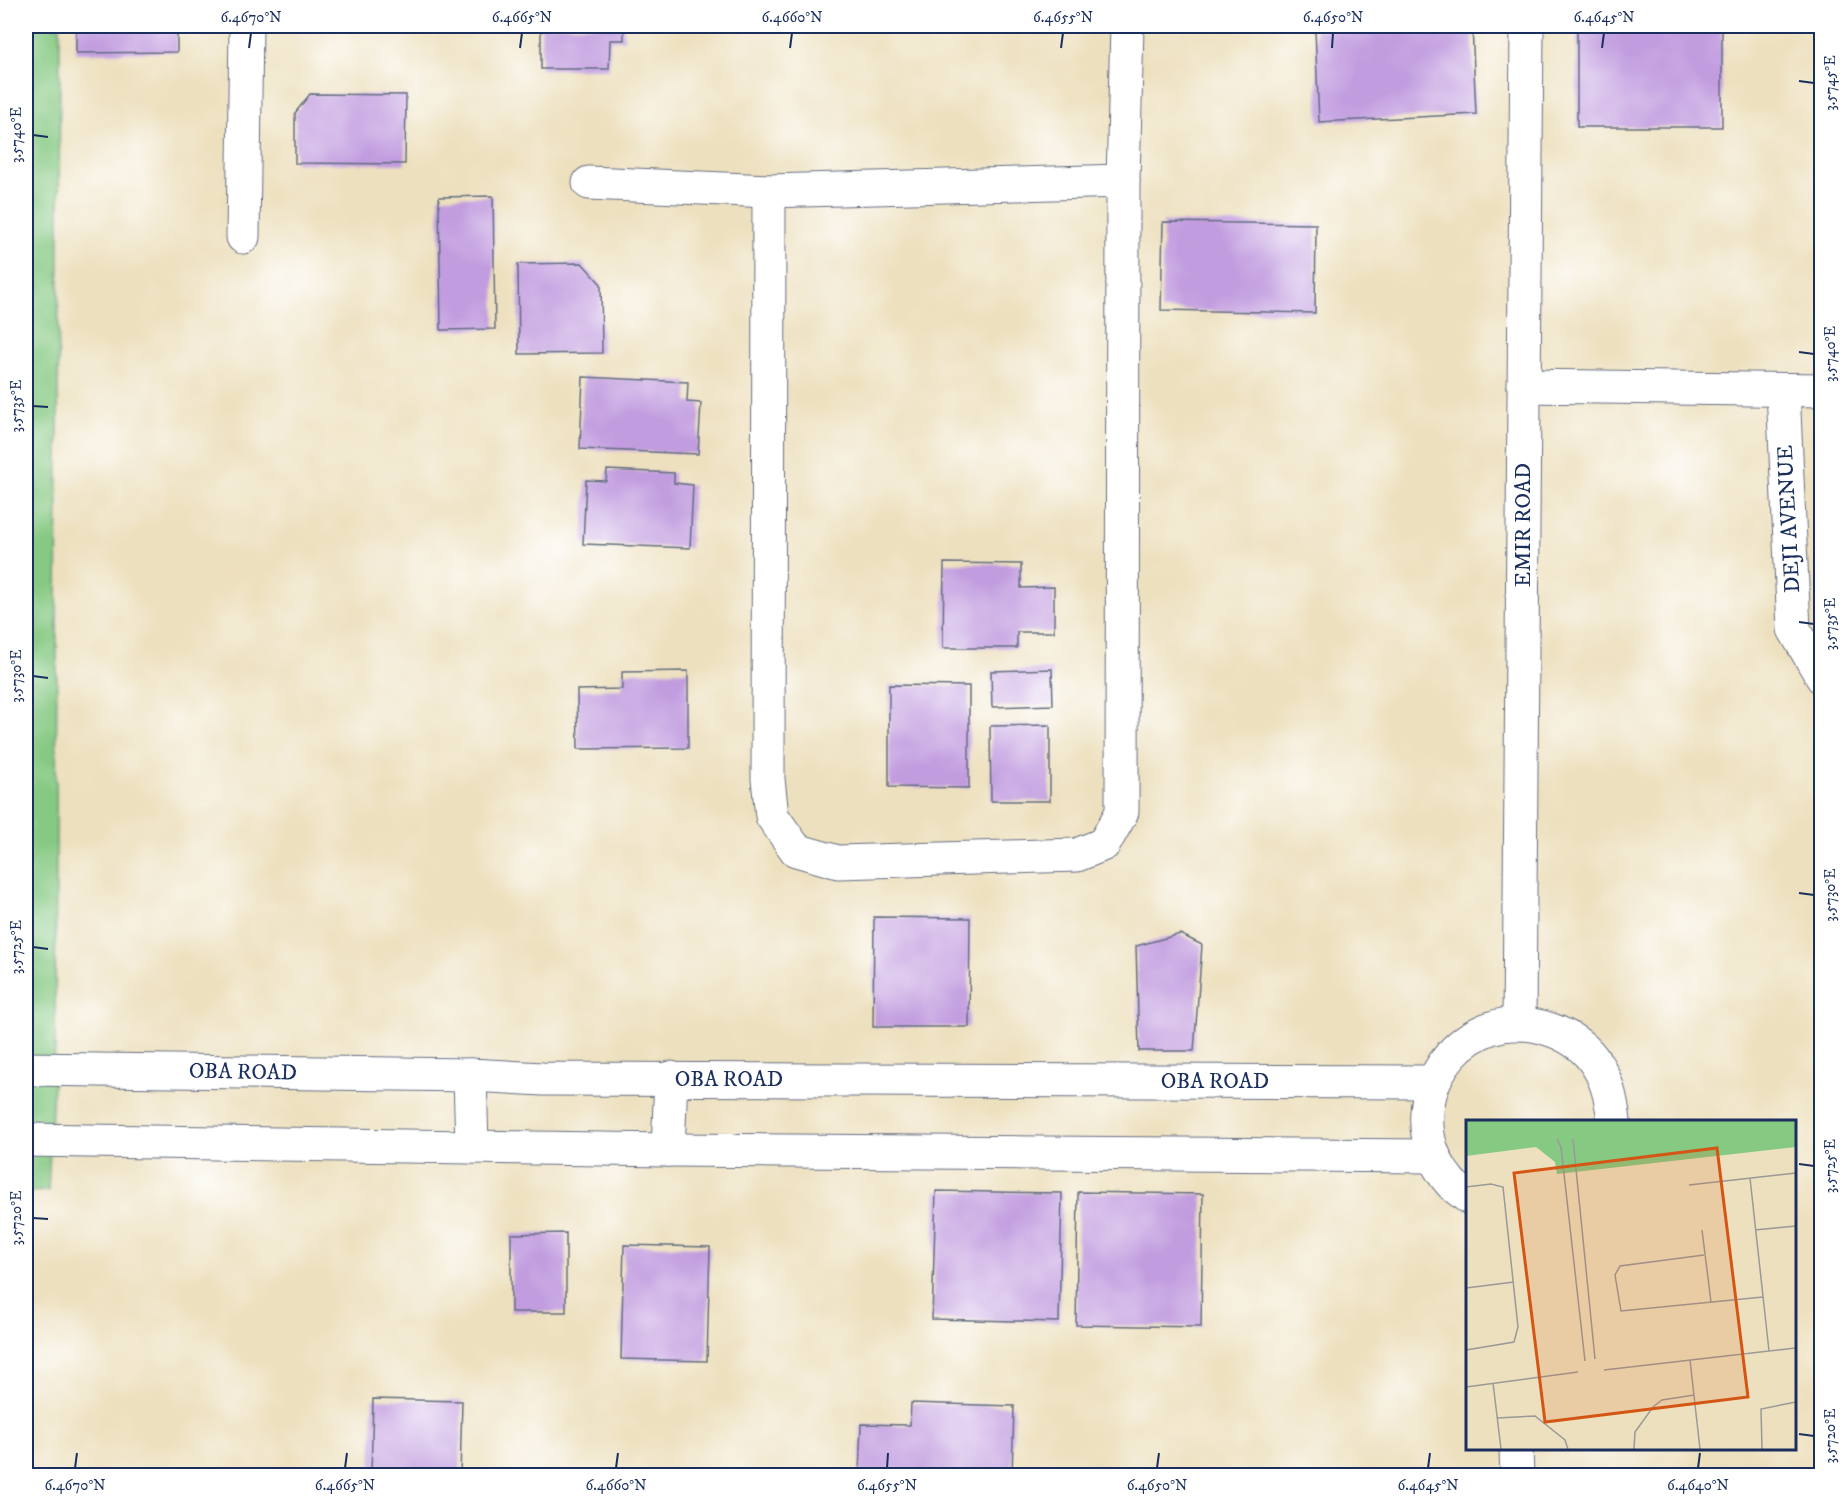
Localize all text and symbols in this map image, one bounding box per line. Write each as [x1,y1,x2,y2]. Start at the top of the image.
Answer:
text: 6.4670°N [220,8,282,27]
text: 6.4665°N [492,8,552,27]
text: 6.4660°N [762,8,822,27]
text: 6.4655°N [1033,8,1093,27]
text: 6.4650°N [1303,8,1363,27]
text: 6.4645°N [1573,8,1635,27]
text: 3.5745°E [1821,55,1840,111]
text: 3.5740°E [7,107,26,163]
text: 3.5740°E [1821,326,1840,382]
text: 3.5735°E [7,379,26,432]
street label: DEJI AVENUE [1772,444,1806,594]
street label: EMIR ROAD [1510,463,1537,587]
text: 3.5735°E [1821,597,1840,650]
text: 3.5730°E [7,649,26,703]
text: 3.5730°E [1821,868,1840,922]
text: 3.5725°E [7,919,26,974]
street label: OBA ROAD [189,1058,297,1086]
street label: OBA ROAD [675,1066,783,1093]
street label: OBA ROAD [1161,1068,1269,1095]
inset map [1466,1120,1796,1450]
text: 3.5725°E [1821,1138,1840,1193]
text: 3.5720°E [7,1190,26,1246]
text: 3.5720°E [1821,1408,1840,1464]
text: 6.4670°N [44,1476,106,1495]
text: 6.4665°N [315,1476,375,1495]
text: 6.4660°N [586,1476,646,1495]
text: 6.4655°N [857,1476,917,1495]
text: 6.4650°N [1127,1476,1187,1495]
text: 6.4645°N [1397,1476,1459,1495]
text: 6.4640°N [1667,1476,1729,1495]

